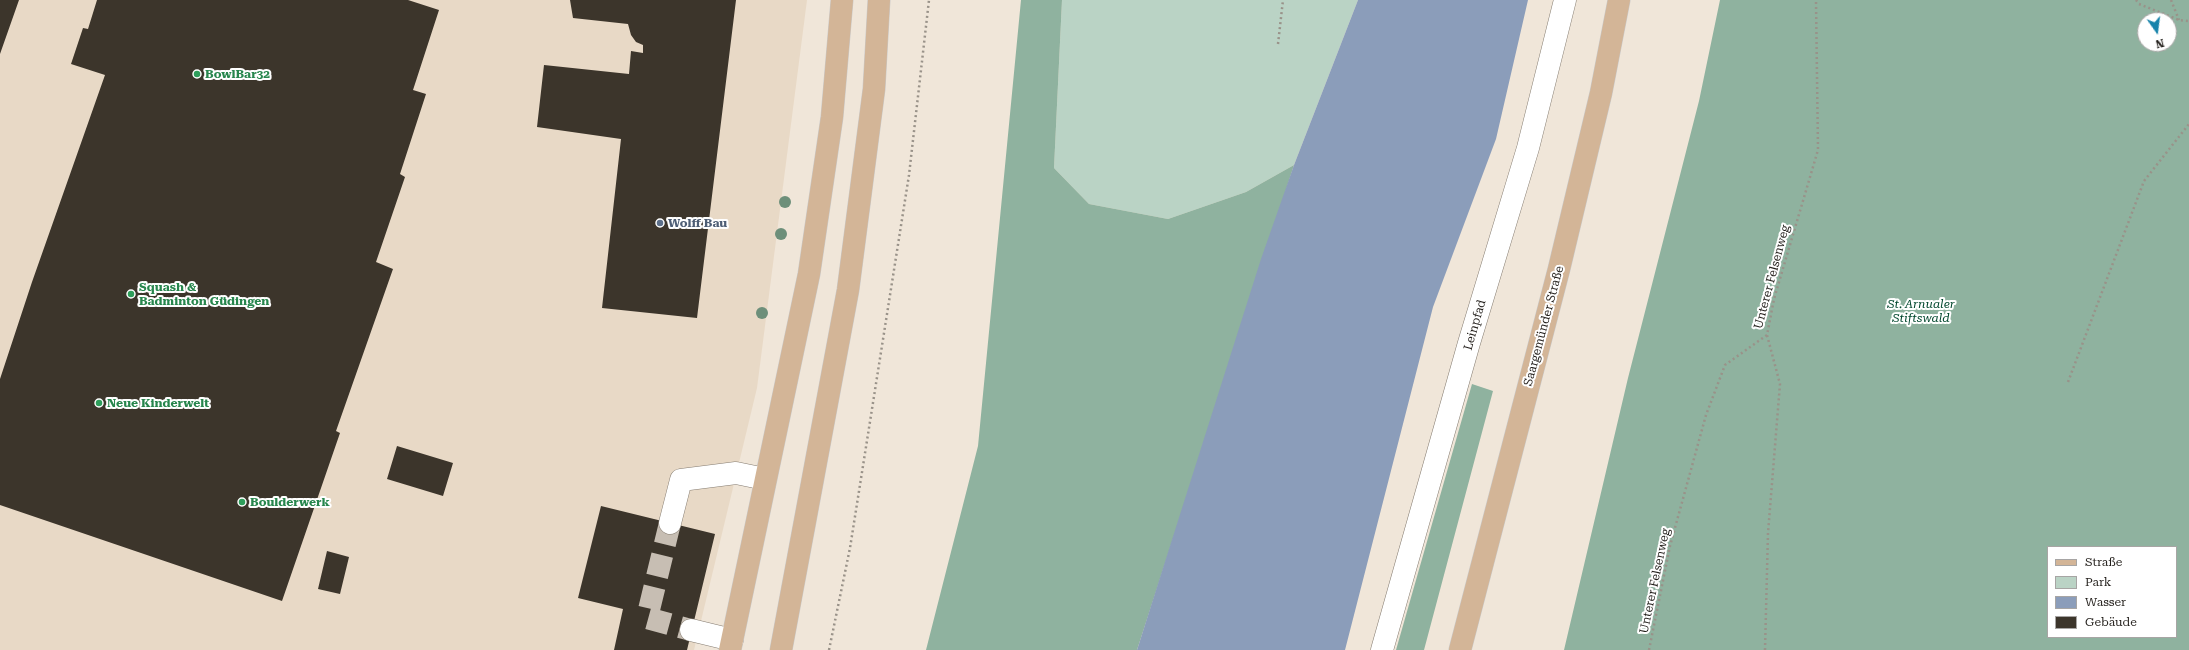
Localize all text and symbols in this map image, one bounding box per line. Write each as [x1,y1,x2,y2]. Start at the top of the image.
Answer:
north arrow [2137,12,2177,52]
text: N [2154,36,2165,50]
place label: BowlBar32 [205,67,270,81]
marker: BowlBar32 [192,69,202,79]
place label: Wolff Bau [668,216,727,230]
marker: Wolff Bau [655,218,665,228]
street label: Unterer Felsenweg [1751,223,1793,331]
street label: Saargemünder Straße [1521,264,1567,388]
place label: Squash & Badminton Güdingen [139,280,269,308]
marker: Squash & Badminton Güdingen [126,289,136,299]
park label: St. Arnualer Stiftswald [1887,297,1955,325]
street label: Leinpfad [1461,298,1489,352]
place label: Neue Kinderwelt [107,396,209,410]
marker: Neue Kinderwelt [94,398,104,408]
place label: Boulderwerk [250,495,330,509]
marker: Boulderwerk [237,497,247,507]
street label: Unterer Felsenweg [1637,527,1673,635]
legend [2047,546,2177,638]
text: Straße [2085,555,2122,569]
text: Park [2085,575,2111,589]
text: Wasser [2085,595,2126,609]
text: Gebäude [2085,615,2137,629]

